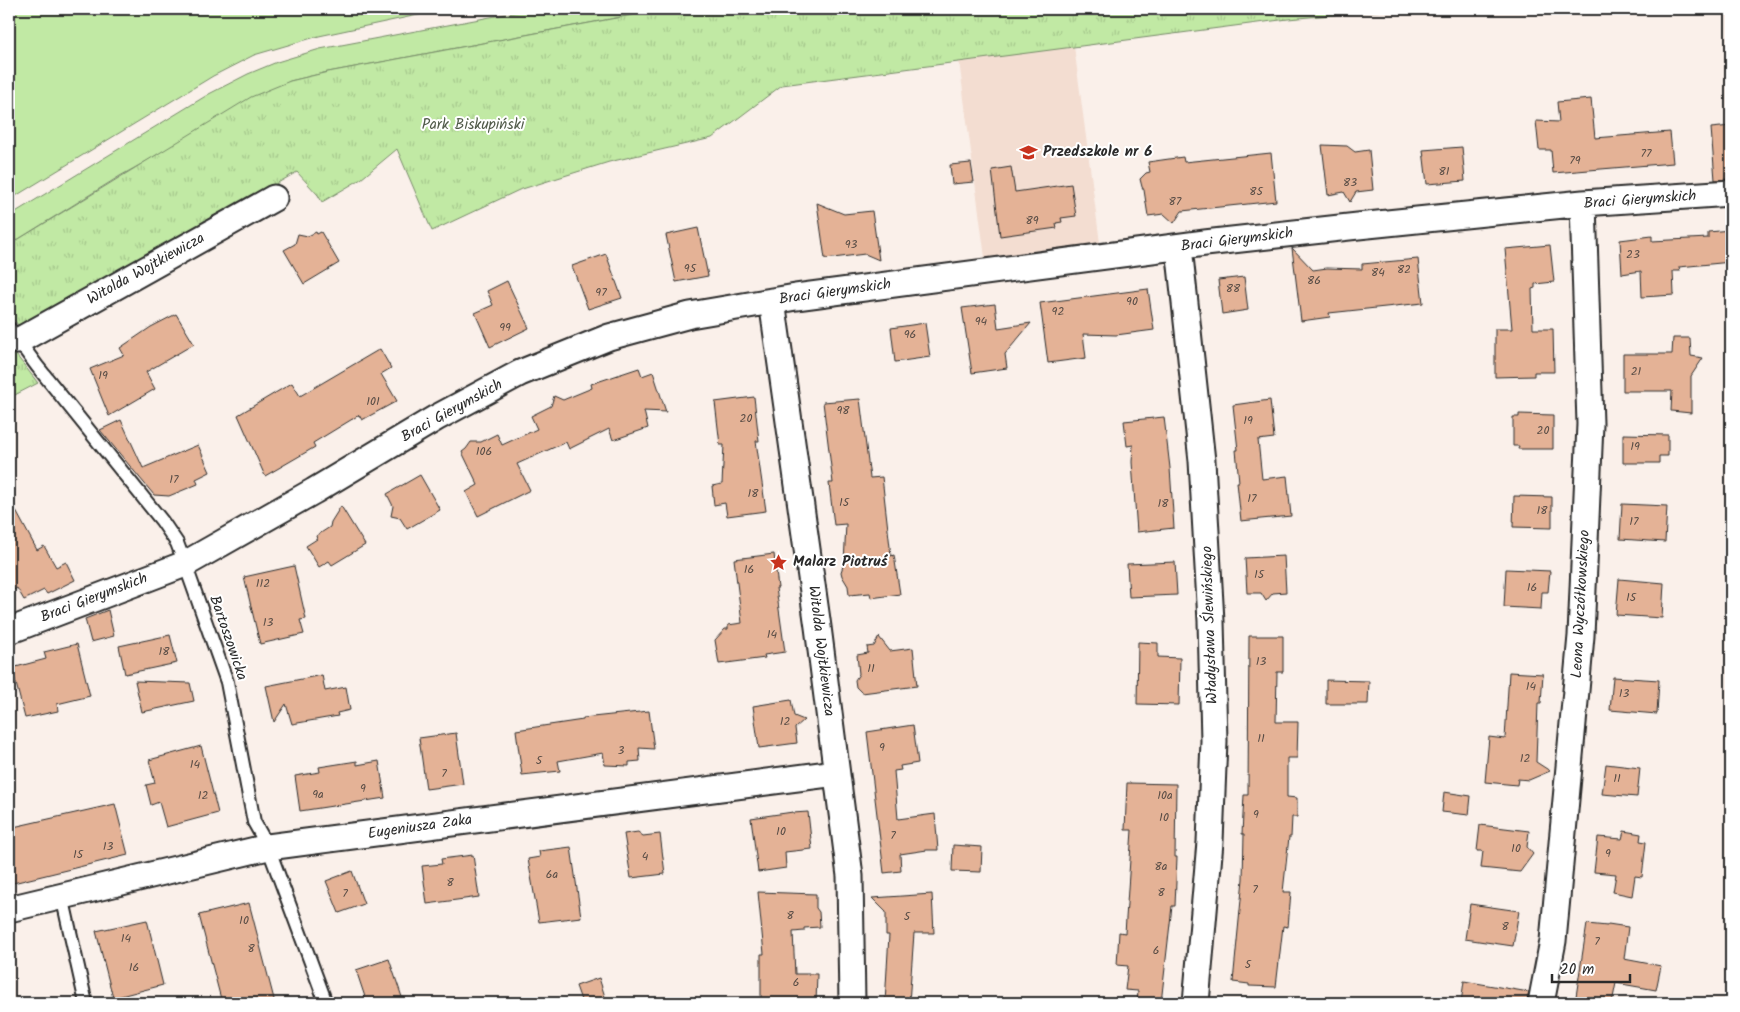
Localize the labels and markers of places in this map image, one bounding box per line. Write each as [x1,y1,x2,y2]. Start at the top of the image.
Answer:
place label: Przedszkole nr 6 [1043,140,1152,164]
school or university icon: Przedszkole nr 6 [1019,142,1039,162]
place label: Malarz Piotruś [793,550,888,574]
place icon: Malarz Piotruś [769,552,789,572]

